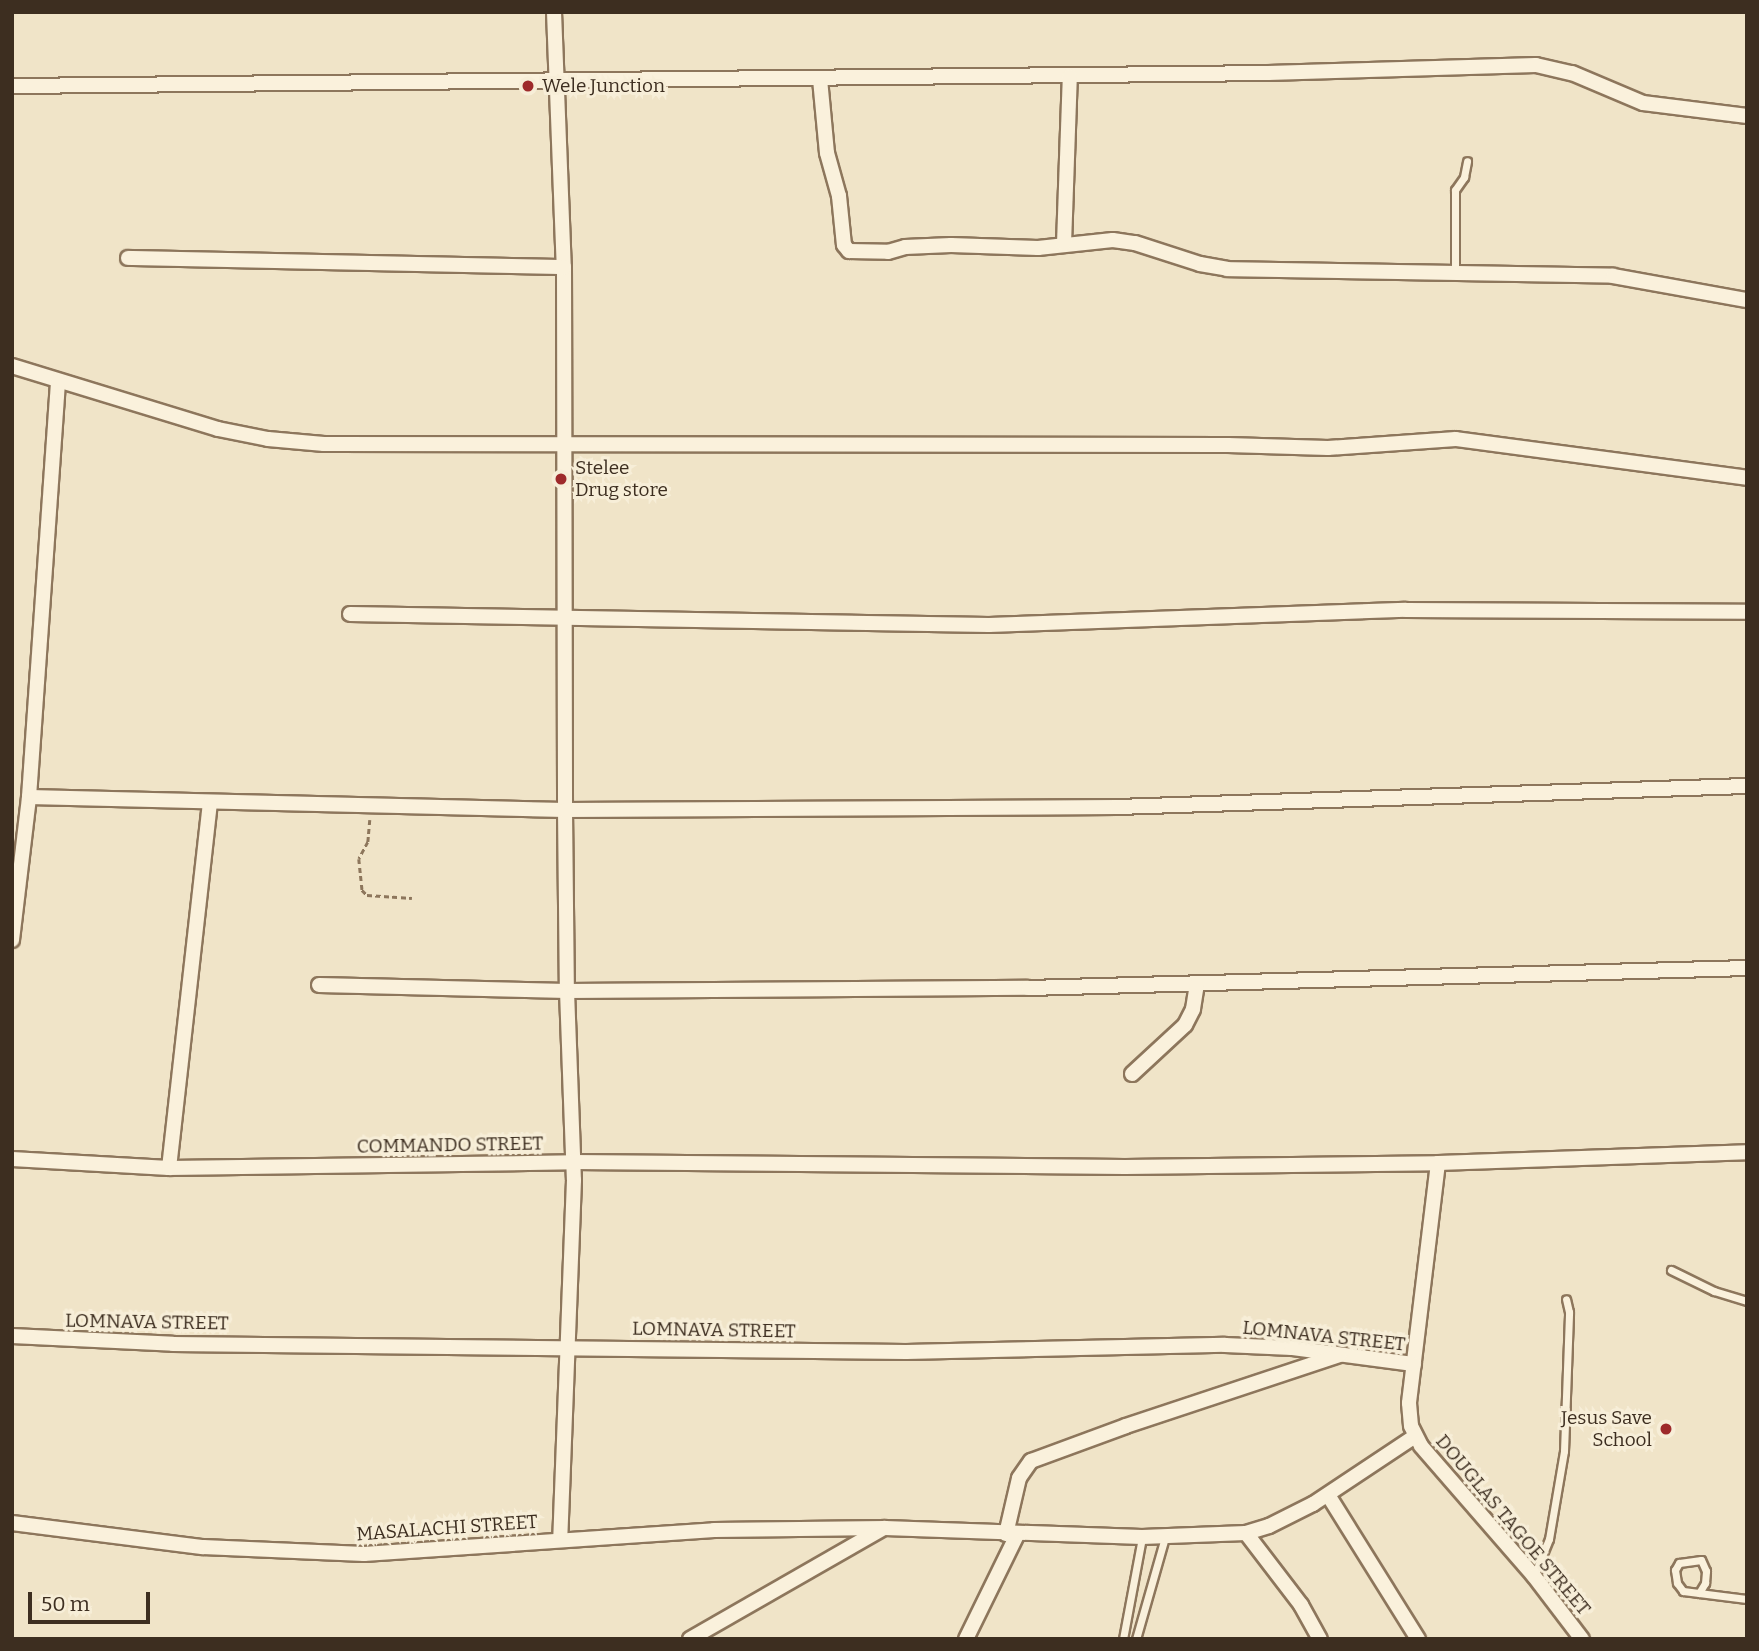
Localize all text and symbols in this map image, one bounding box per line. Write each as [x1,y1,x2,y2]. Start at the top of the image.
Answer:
place label: Wele Junction [542,75,665,97]
marker: Wele Junction [520,78,536,94]
place label: Stelee Drug store [575,457,668,501]
marker: Stelee Drug store [553,471,569,487]
street label: COMMANDO STREET [356,1132,544,1158]
street label: LOMNAVA STREET [65,1309,229,1335]
street label: LOMNAVA STREET [1241,1316,1407,1356]
street label: LOMNAVA STREET [632,1317,796,1343]
place label: Jesus Save School [1561,1407,1652,1451]
marker: Jesus Save School [1658,1421,1674,1437]
street label: DOUGLAS TAGOE STREET [1431,1430,1595,1620]
street label: MASALACHI STREET [356,1510,538,1546]
scale bar [32,1578,154,1622]
text: 50 m [41,1591,90,1617]

